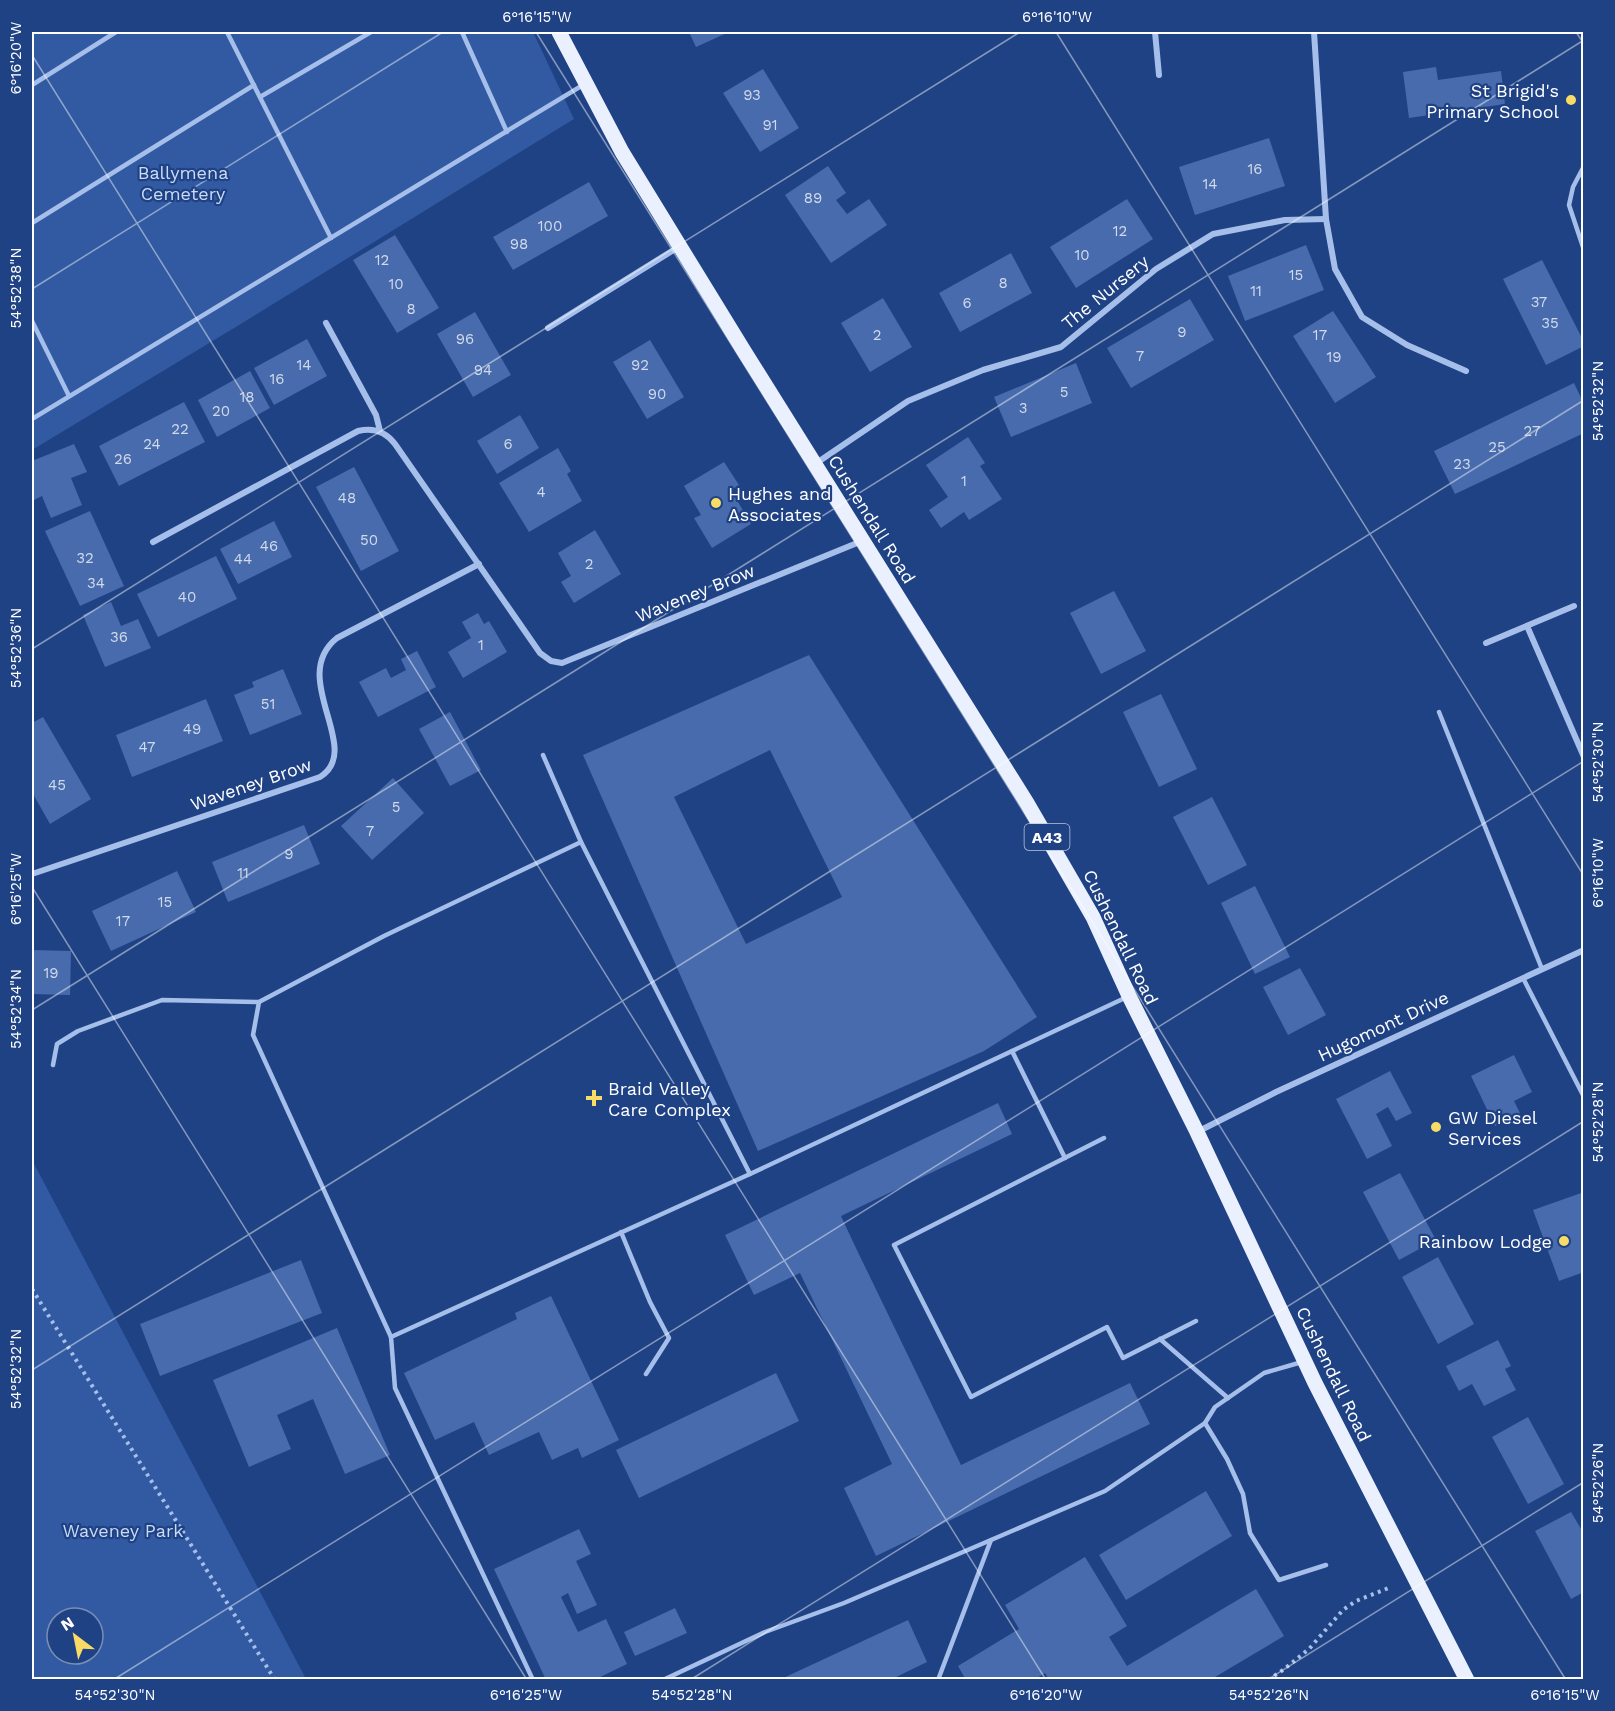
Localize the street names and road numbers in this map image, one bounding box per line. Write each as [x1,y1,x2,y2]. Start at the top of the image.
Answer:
street label: The Nursery [1057,250,1153,333]
street label: Cushendall Road [824,451,920,587]
street label: Waveney Brow [632,560,758,626]
street label: Waveney Brow [188,753,314,815]
road number: A43 [1024,824,1070,850]
street label: Cushendall Road [1079,866,1163,1008]
street label: Hugomont Drive [1314,986,1452,1066]
street label: Cushendall Road [1292,1303,1376,1445]

